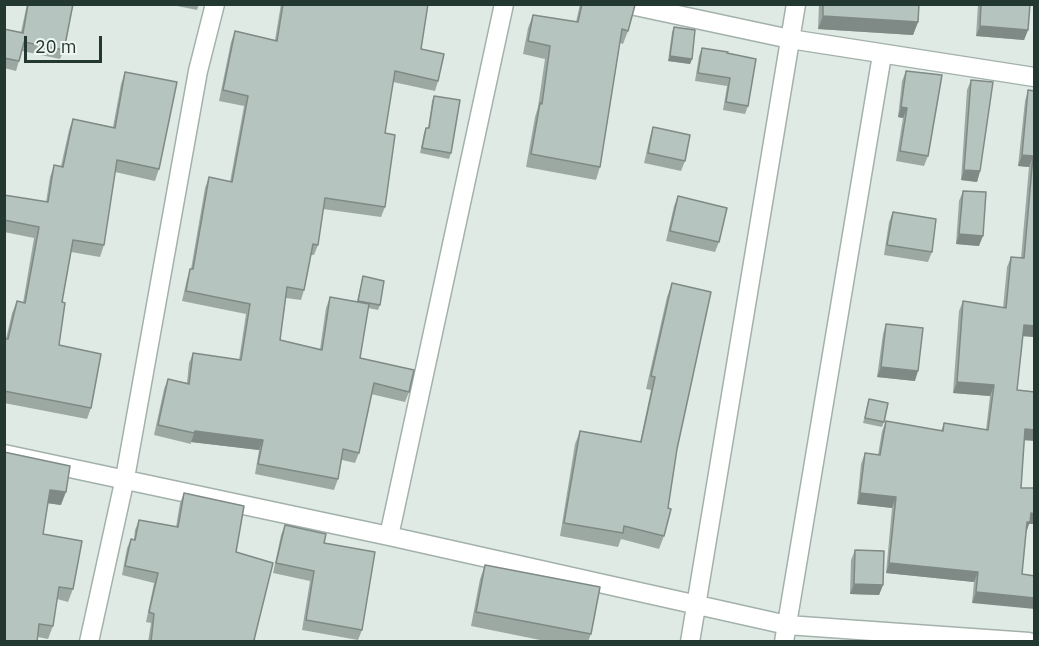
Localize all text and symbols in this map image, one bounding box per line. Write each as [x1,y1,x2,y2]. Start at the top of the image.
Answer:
scale bar [27,24,105,62]
text: 20 m [35,35,77,58]

